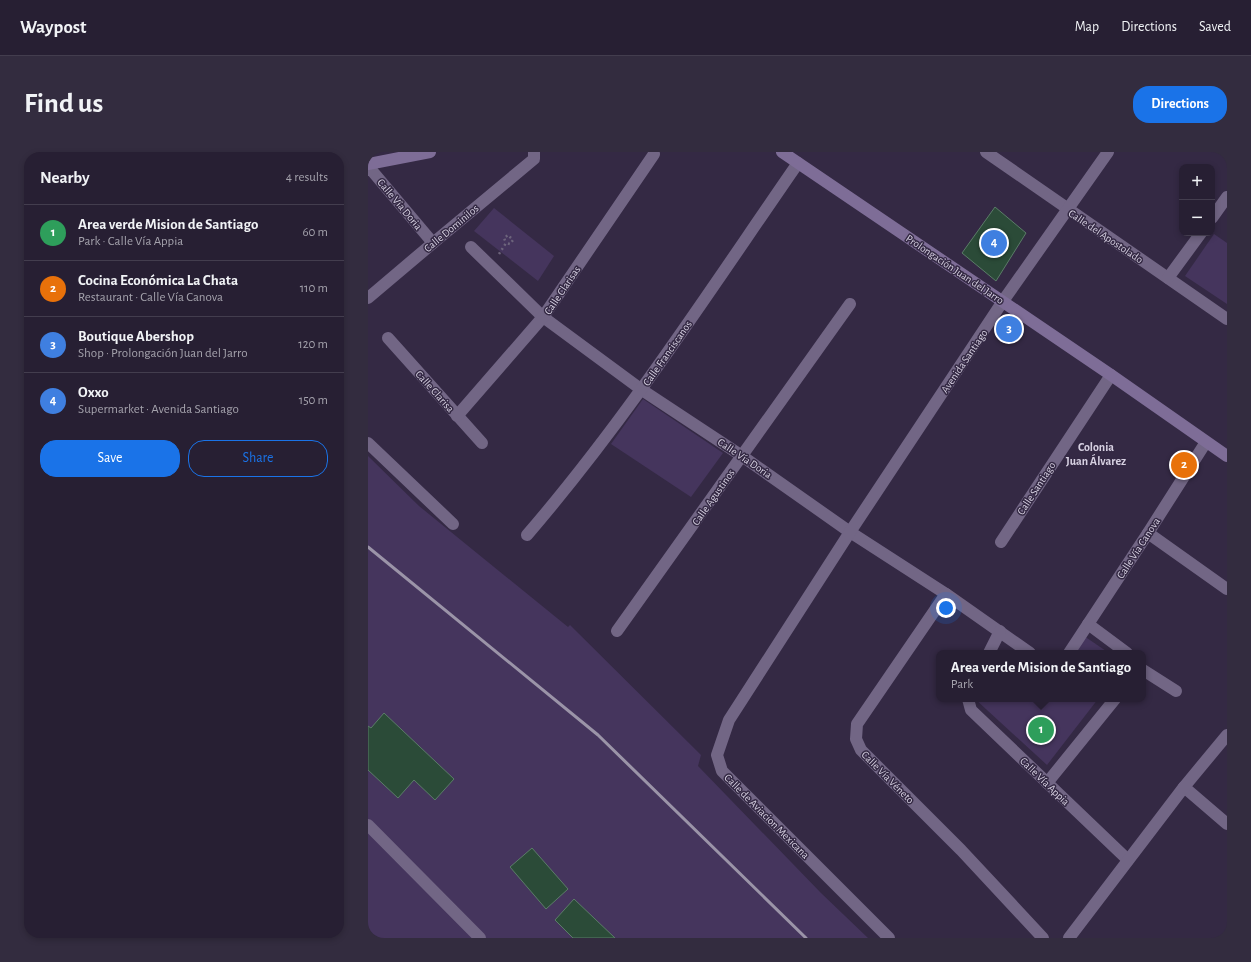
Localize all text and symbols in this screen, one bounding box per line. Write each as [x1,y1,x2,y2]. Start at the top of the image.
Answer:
text: Waypost [20,18,87,37]
text: Map [1075,20,1099,34]
text: Directions [1121,20,1177,34]
text: Saved [1199,20,1231,34]
button: Directions [1133,86,1227,123]
text: Find us [24,90,103,118]
map controls [1179,164,1215,236]
button: + [1179,164,1215,200]
text: Nearby [40,169,90,186]
text: 4 results [286,171,328,184]
street label: Calle Vía Doria [375,177,424,232]
button: − [1179,200,1215,236]
street label: Calle Dominilos [422,202,481,254]
street label: Calle del Apostolado [1066,207,1145,265]
text: Area verde Mision de Santiago [78,217,258,232]
text: 1 [51,226,55,239]
text: 60 m [302,226,328,239]
pin: 4 [981,228,1007,258]
street label: Prolongación Juan del Jarro [904,233,1006,306]
text: Park · Calle Vía Appia [78,235,183,248]
street label: Calle Clarisas [542,264,583,317]
text: Cocina Económica La Chata [78,273,238,288]
text: 2 [50,282,56,295]
text: 110 m [300,282,328,295]
text: Restaurant · Calle Vía Canova [78,291,223,304]
pin: 3 [996,314,1022,344]
street label: Calle Franciscanos [641,319,694,388]
street label: Avenida Santiago [939,327,990,395]
text: Boutique Abershop [78,329,194,344]
text: 3 [50,338,56,351]
text: 120 m [298,338,328,351]
text: Shop · Prolongación Juan del Jarro [78,347,248,360]
street label: Calle Clarisa [413,368,456,414]
text: Oxxo [78,385,109,400]
text: 4 [50,394,56,407]
text: 150 m [299,394,328,407]
text: Supermarket · Avenida Santiago [78,403,239,416]
street label: Calle Vía Doria [716,436,774,480]
button: Save [40,440,180,477]
button: Share [188,440,328,477]
district label: Colonia Juan Álvarez [1066,441,1126,467]
pin: 2 [1171,450,1197,480]
street label: Calle Santiago [1015,460,1058,517]
street label: Calle Agustinos [690,467,737,527]
street label: Calle Vía Canova [1115,516,1162,581]
your location [936,598,956,618]
popup [936,650,1146,702]
text: Area verde Mision de Santiago [951,660,1131,675]
text: Park [951,678,973,691]
pin: 1 [1028,715,1054,745]
street label: Calle Vía Véneto [859,749,916,806]
street label: Calle Vía Appia [1018,755,1071,808]
street label: Calle de Aviacion Mexicana [722,772,811,861]

